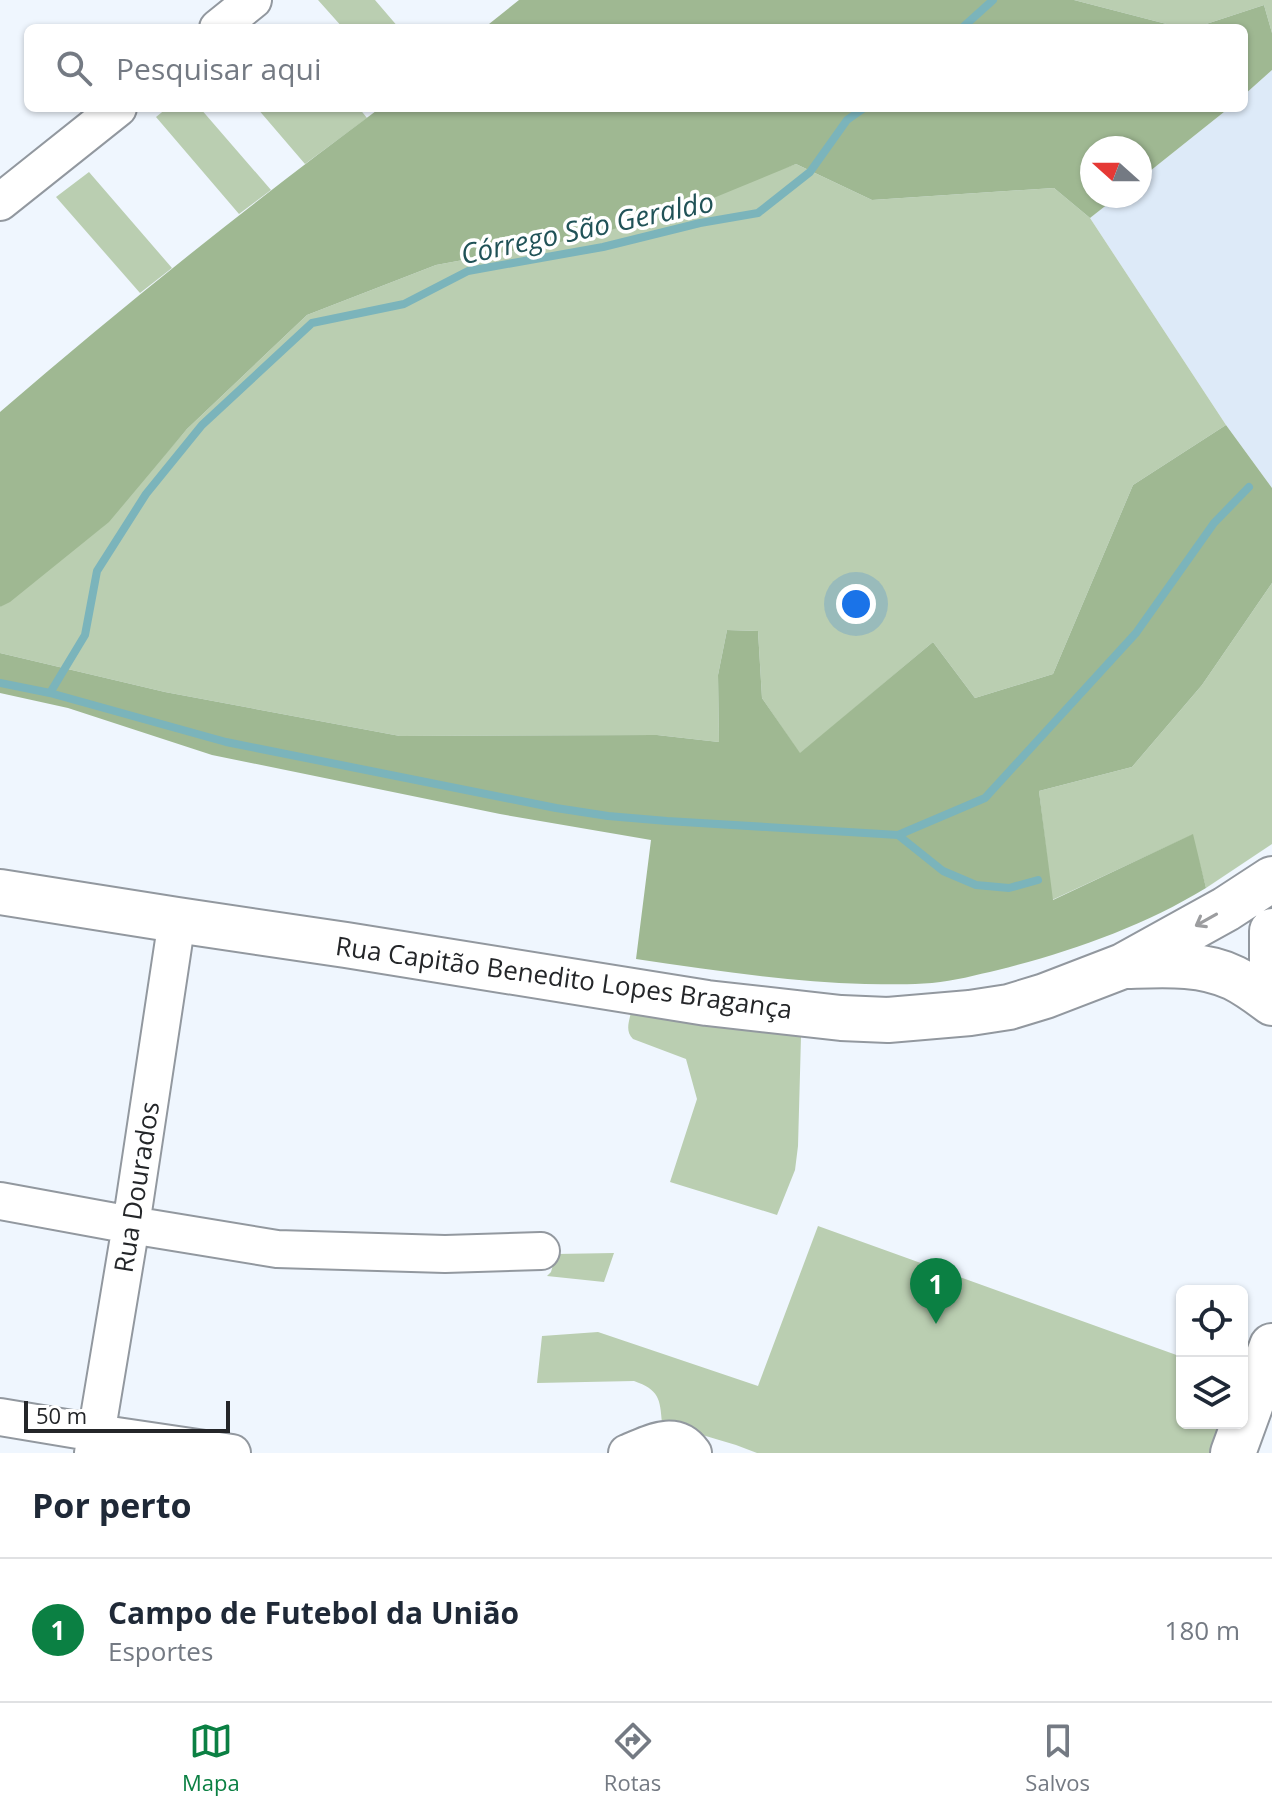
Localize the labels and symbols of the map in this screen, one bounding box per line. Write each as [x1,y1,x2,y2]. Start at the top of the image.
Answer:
north arrow [1080,136,1152,208]
water label: Córrego São Geraldo [457,182,717,272]
your location [836,584,876,624]
one-way arrow [1194,913,1218,928]
street label: Rua Capitão Benedito Lopes Bragança [333,927,795,1027]
street label: Rua Dourados [105,1099,167,1275]
pin: 1 [910,1258,962,1324]
scale bar [24,1397,230,1433]

